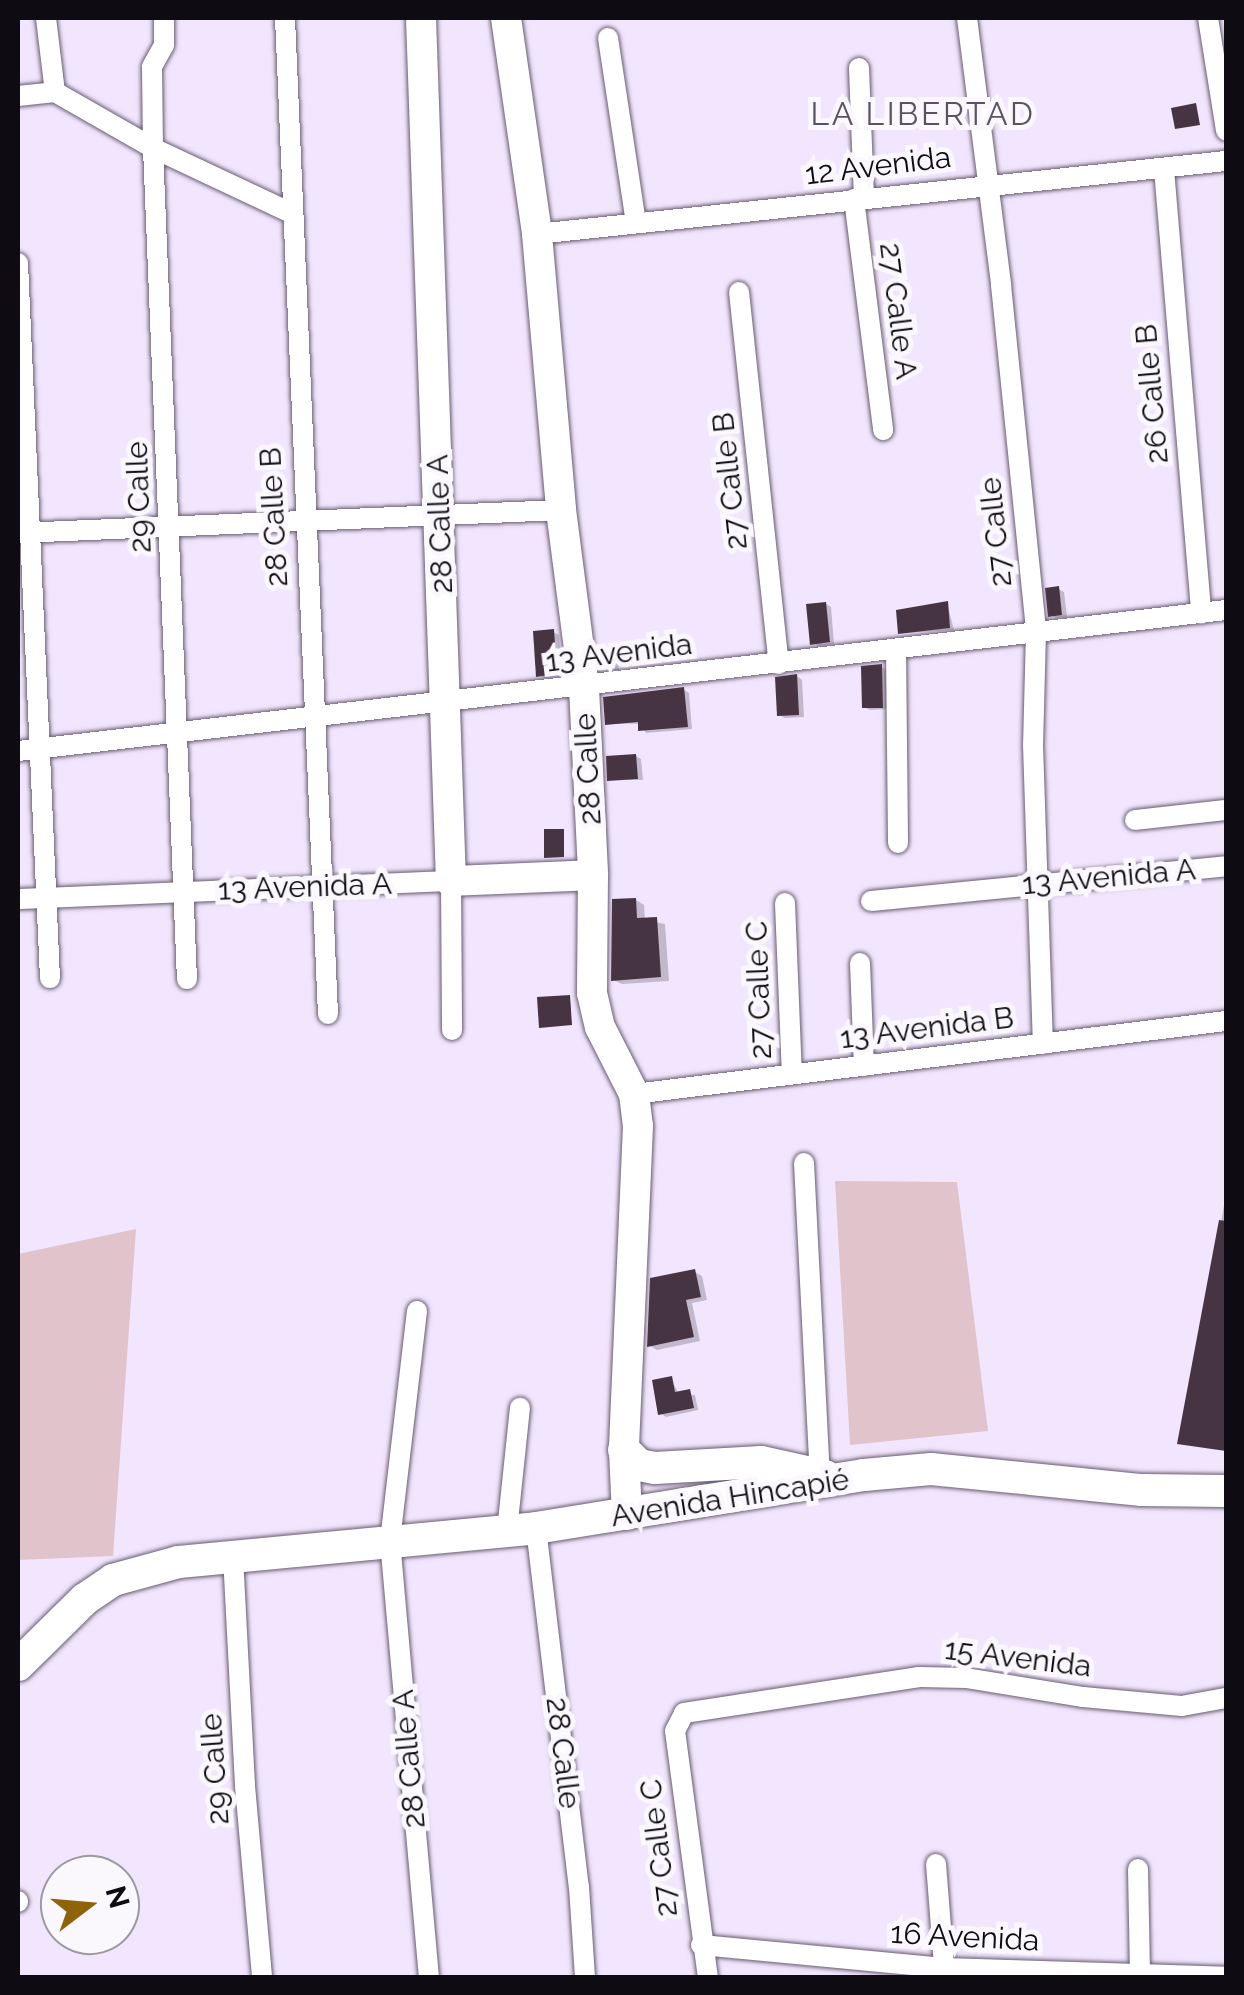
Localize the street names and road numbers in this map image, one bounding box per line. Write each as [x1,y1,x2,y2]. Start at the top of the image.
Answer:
street label: 12 Avenida [803,139,953,193]
street label: 27 Calle A [872,240,924,382]
street label: 26 Calle B [1128,323,1176,465]
street label: 27 Calle B [705,411,755,551]
street label: 29 Calle [119,441,159,553]
street label: 28 Calle B [252,446,296,588]
street label: 28 Calle A [420,453,460,595]
street label: 27 Calle [972,475,1020,589]
street label: 13 Avenida [543,626,695,680]
street label: 28 Calle [567,712,609,826]
street label: 13 Avenida A [1020,851,1198,903]
street label: 13 Avenida A [217,866,393,908]
street label: 27 Calle C [739,920,779,1060]
street label: 13 Avenida B [838,999,1016,1057]
street label: Avenida Hincapié [608,1461,852,1535]
street label: 15 Avenida [942,1631,1094,1685]
street label: 28 Calle A [385,1688,433,1830]
street label: 28 Calle [538,1695,588,1811]
street label: 29 Calle [193,1712,237,1826]
street label: 27 Calle C [633,1777,685,1919]
street label: 16 Avenida [889,1915,1041,1959]

